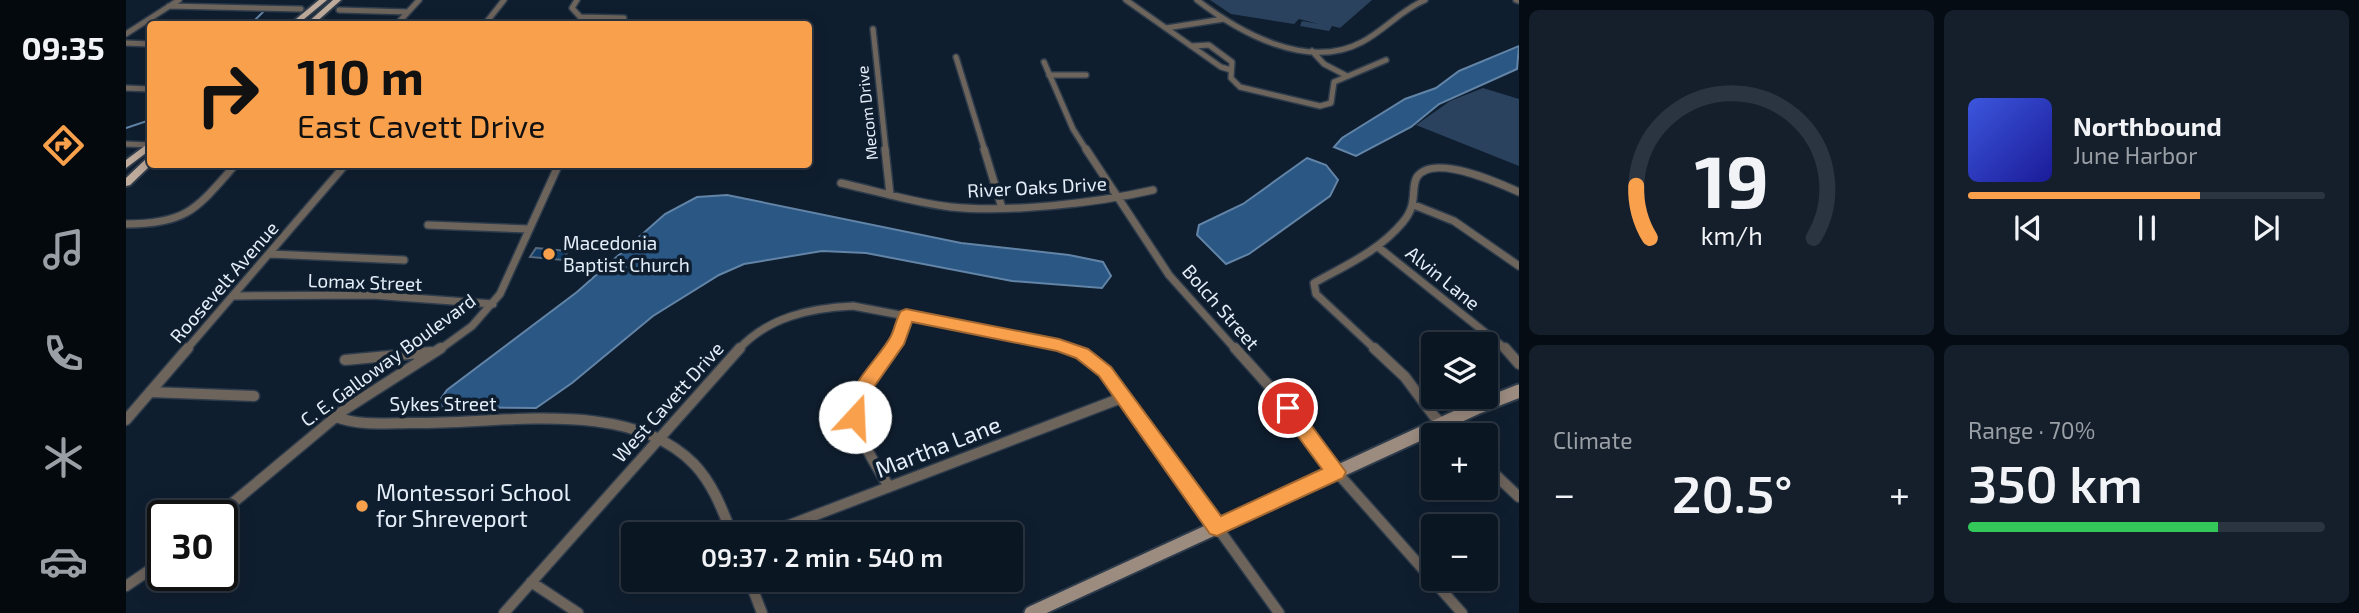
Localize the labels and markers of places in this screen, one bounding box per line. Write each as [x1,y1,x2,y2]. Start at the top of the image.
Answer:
place label: Macedonia Baptist Church [563,231,690,276]
marker: Macedonia Baptist Church [541,246,557,262]
pin [1258,378,1318,438]
place label: Montessori School for Shreveport [376,478,571,532]
marker: Montessori School for Shreveport [354,498,370,514]

